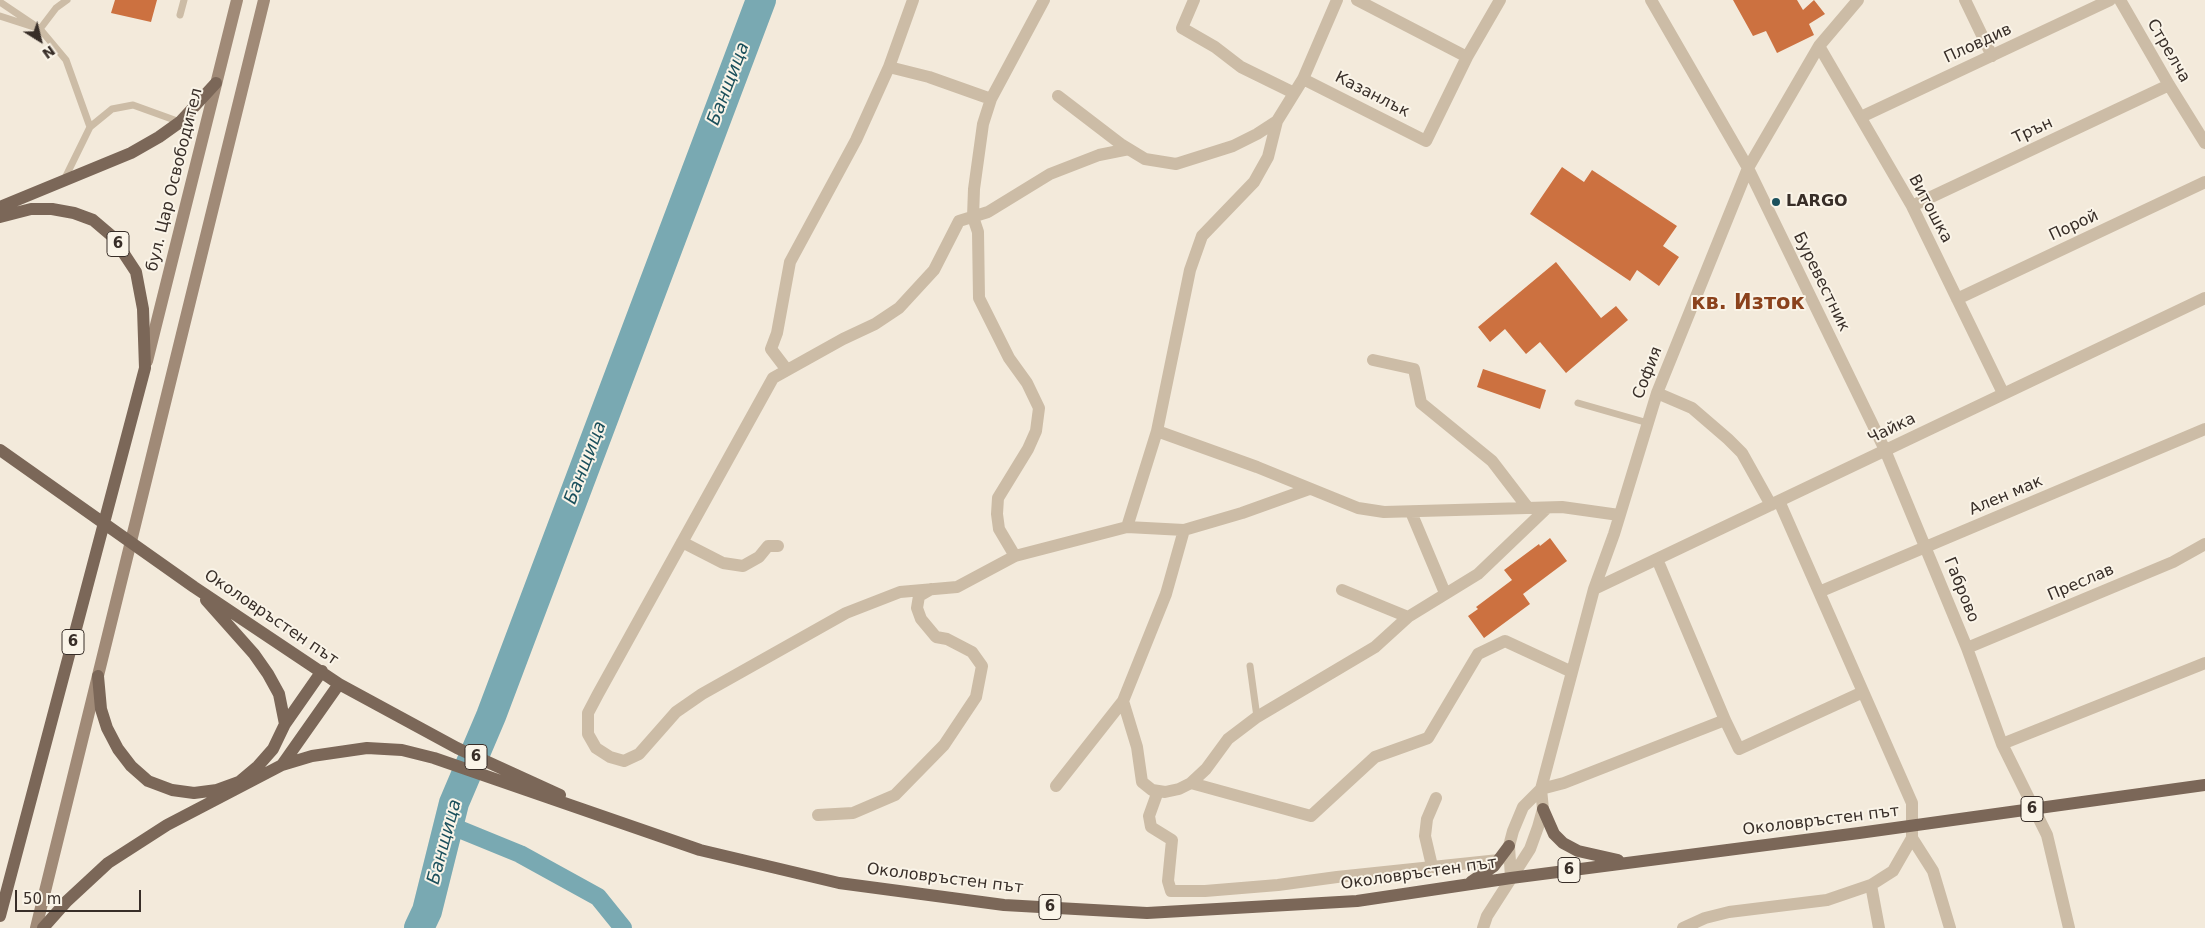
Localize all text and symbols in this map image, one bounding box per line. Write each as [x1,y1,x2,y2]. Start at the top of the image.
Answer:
north arrow [15,15,65,65]
street label: Стрелча [2142,16,2194,86]
street label: Пловдив [1941,20,2015,68]
water label: Банщица [703,39,755,129]
text: N [39,42,58,62]
street label: Казанлък [1331,68,1413,122]
street label: бул. Цар Освободител [143,86,207,274]
street label: Трън [2010,113,2056,149]
street label: Витошка [1904,172,1956,246]
place label: LARGO [1786,192,1848,212]
marker: LARGO [1770,196,1782,208]
street label: Порой [2046,206,2102,246]
street label: Буревестник [1789,229,1853,335]
road number: 6 [107,232,129,256]
district label: кв. Изток [1691,291,1805,317]
street label: София [1629,344,1667,402]
street label: Чайка [1865,409,1919,449]
water label: Банщица [560,418,612,508]
street label: Ален мак [1966,472,2046,520]
street label: Габрово [1939,555,1983,625]
street label: Преслав [2045,560,2117,606]
street label: Околовръстен път [200,566,342,670]
road number: 6 [62,630,84,654]
road number: 6 [465,744,487,770]
road number: 6 [2021,796,2043,822]
water label: Банщица [423,797,467,887]
street label: Околовръстен път [1742,802,1900,840]
street label: Околовръстен път [1340,854,1498,894]
road number: 6 [1558,858,1580,882]
street label: Околовръстен път [866,860,1024,898]
scale bar [18,880,144,912]
text: 50 m [23,890,61,908]
road number: 6 [1039,894,1061,920]

